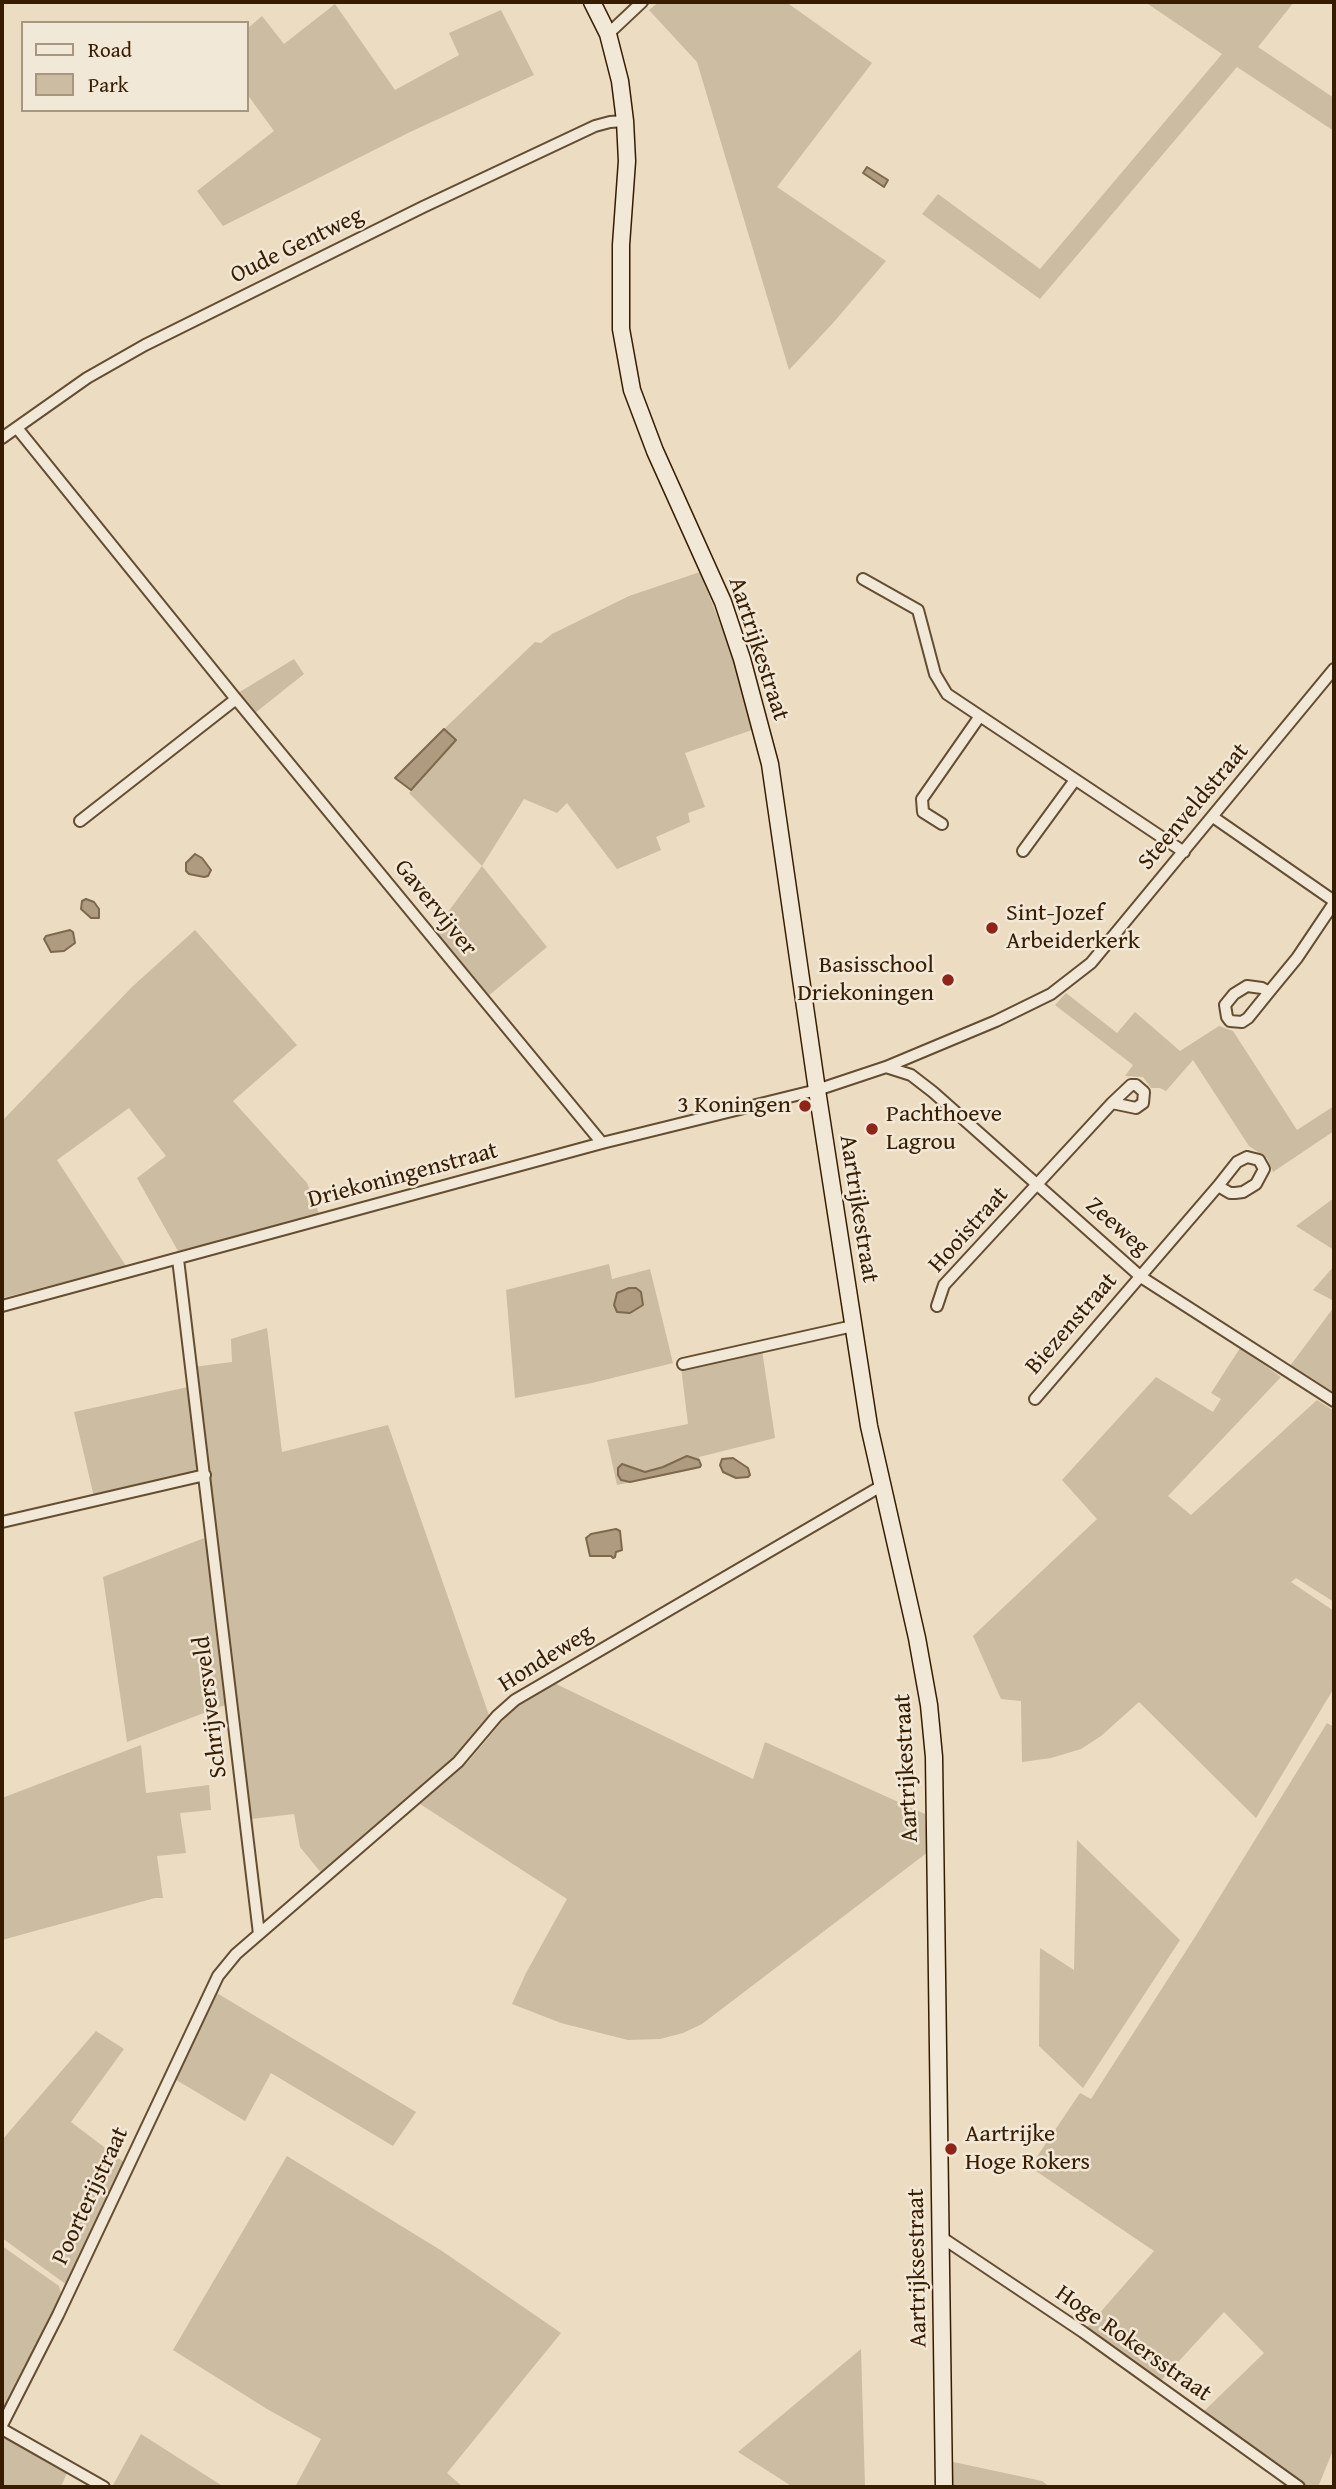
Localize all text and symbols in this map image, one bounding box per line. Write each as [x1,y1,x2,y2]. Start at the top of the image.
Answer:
legend [21,21,248,112]
text: Road [88,34,132,65]
text: Park [88,69,129,100]
street label: Oude Gentweg [226,201,368,291]
street label: Aartrijkestraat [721,574,795,724]
street label: Steenveldstraat [1132,738,1256,876]
street label: Gavervijver [388,854,482,962]
place label: Sint-Jozef Arbeiderkerk [1006,900,1140,956]
marker: Sint-Jozef Arbeiderkerk [984,920,1000,936]
place label: Basisschool Driekoningen [797,952,934,1008]
marker: Basisschool Driekoningen [940,972,956,988]
place label: 3 Koningen [677,1092,791,1120]
marker: 3 Koningen [797,1098,813,1114]
place label: Pachthoeve Lagrou [886,1101,1002,1157]
marker: Pachthoeve Lagrou [864,1121,880,1137]
street label: Aartrijkestraat [832,1133,884,1285]
street label: Driekoningenstraat [305,1137,501,1215]
street label: Hooistraat [923,1181,1015,1279]
street label: Zeeweg [1079,1192,1155,1262]
street label: Biezenstraat [1020,1267,1124,1381]
street label: Hondeweg [494,1619,598,1699]
street label: Schrijversveld [188,1634,234,1780]
street label: Aartrijkestraat [889,1693,925,1843]
place label: Aartrijke Hoge Rokers [965,2121,1090,2177]
street label: Poorterijstraat [46,2122,136,2270]
marker: Aartrijke Hoge Rokers [943,2141,959,2157]
street label: Aartrijksestraat [902,2188,934,2348]
street label: Hoge Rokersstraat [1049,2279,1217,2409]

